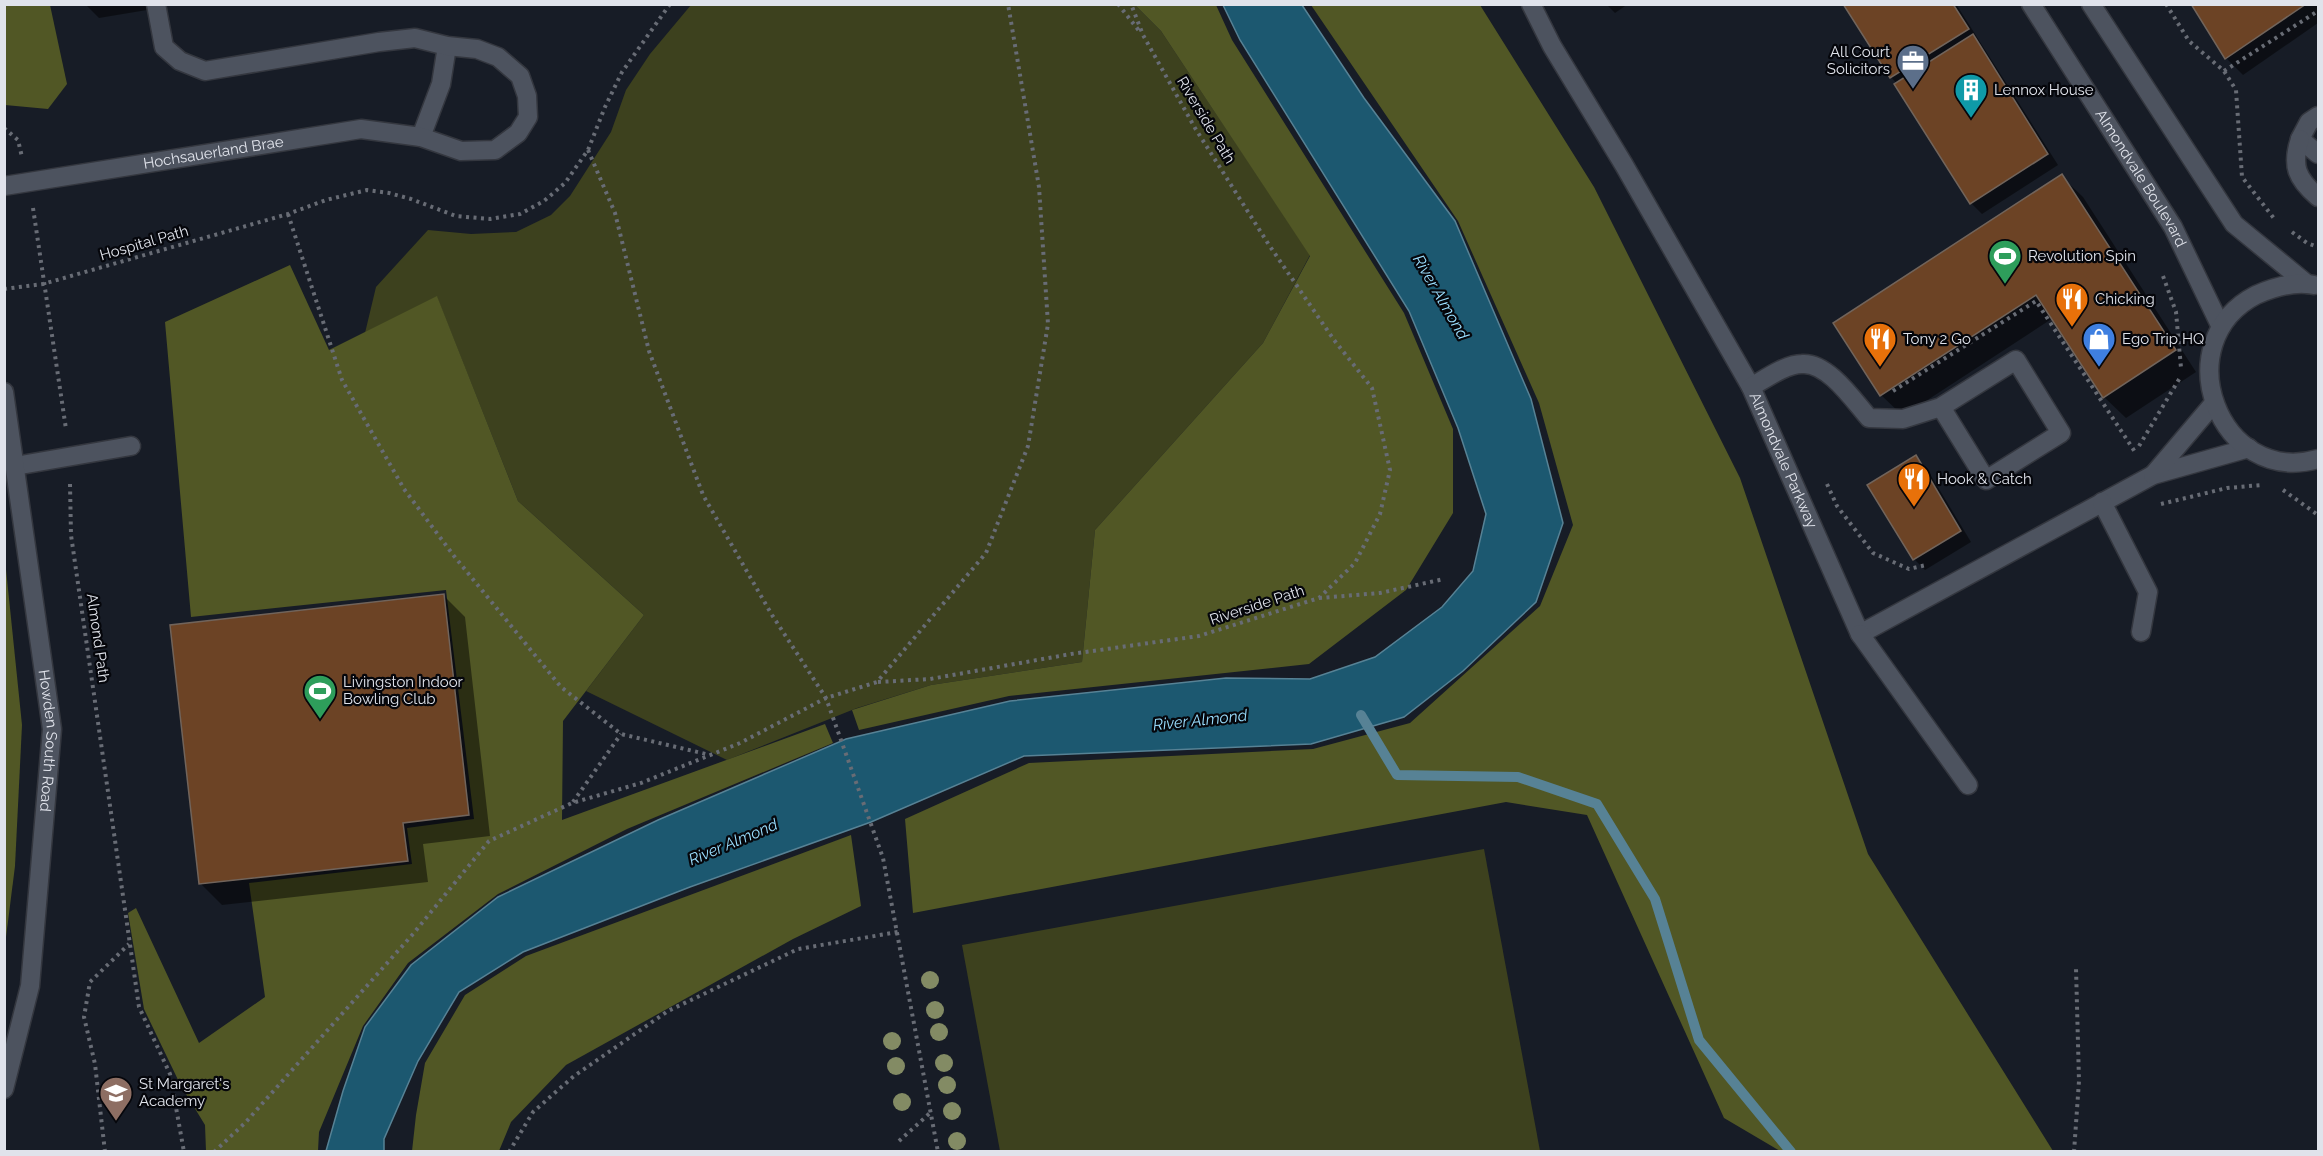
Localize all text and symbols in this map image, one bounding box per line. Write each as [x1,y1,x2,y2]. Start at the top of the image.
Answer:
place label: All Court Solicitors [1827,43,1890,78]
office icon: All Court Solicitors [1895,43,1931,90]
building icon: Lennox House [1953,72,1989,119]
street label: Riverside Path [1173,73,1239,167]
place label: Lennox House [1994,81,2094,99]
street label: Almondvale Boulevard [2091,106,2190,250]
street label: Hochsauerland Brae [142,132,285,173]
street label: Hospital Path [98,222,190,264]
sports icon: Revolution Spin [1987,238,2023,285]
place label: Revolution Spin [2028,247,2136,265]
water label: River Almond [1409,251,1473,343]
restaurant icon: Chicking [2054,281,2090,328]
place label: Chicking [2095,290,2155,308]
restaurant icon: Tony 2 Go [1862,321,1898,368]
shop icon: Ego Trip HQ [2081,321,2117,368]
place label: Tony 2 Go [1903,330,1971,348]
place label: Ego Trip HQ [2122,330,2204,348]
street label: Almondvale Parkway [1746,390,1821,531]
restaurant icon: Hook & Catch [1896,461,1932,508]
place label: Hook & Catch [1937,470,2032,488]
street label: Riverside Path [1207,581,1307,629]
street label: Almond Path [83,592,113,684]
street label: Howden South Road [35,668,61,813]
sports icon: Livingston Indoor Bowling Club [302,673,338,720]
place label: Livingston Indoor Bowling Club [343,673,464,708]
water label: River Almond [1152,706,1249,734]
water label: River Almond [686,815,781,869]
school or university icon: St Margaret's Academy [98,1075,134,1122]
place label: St Margaret's Academy [139,1075,229,1110]

